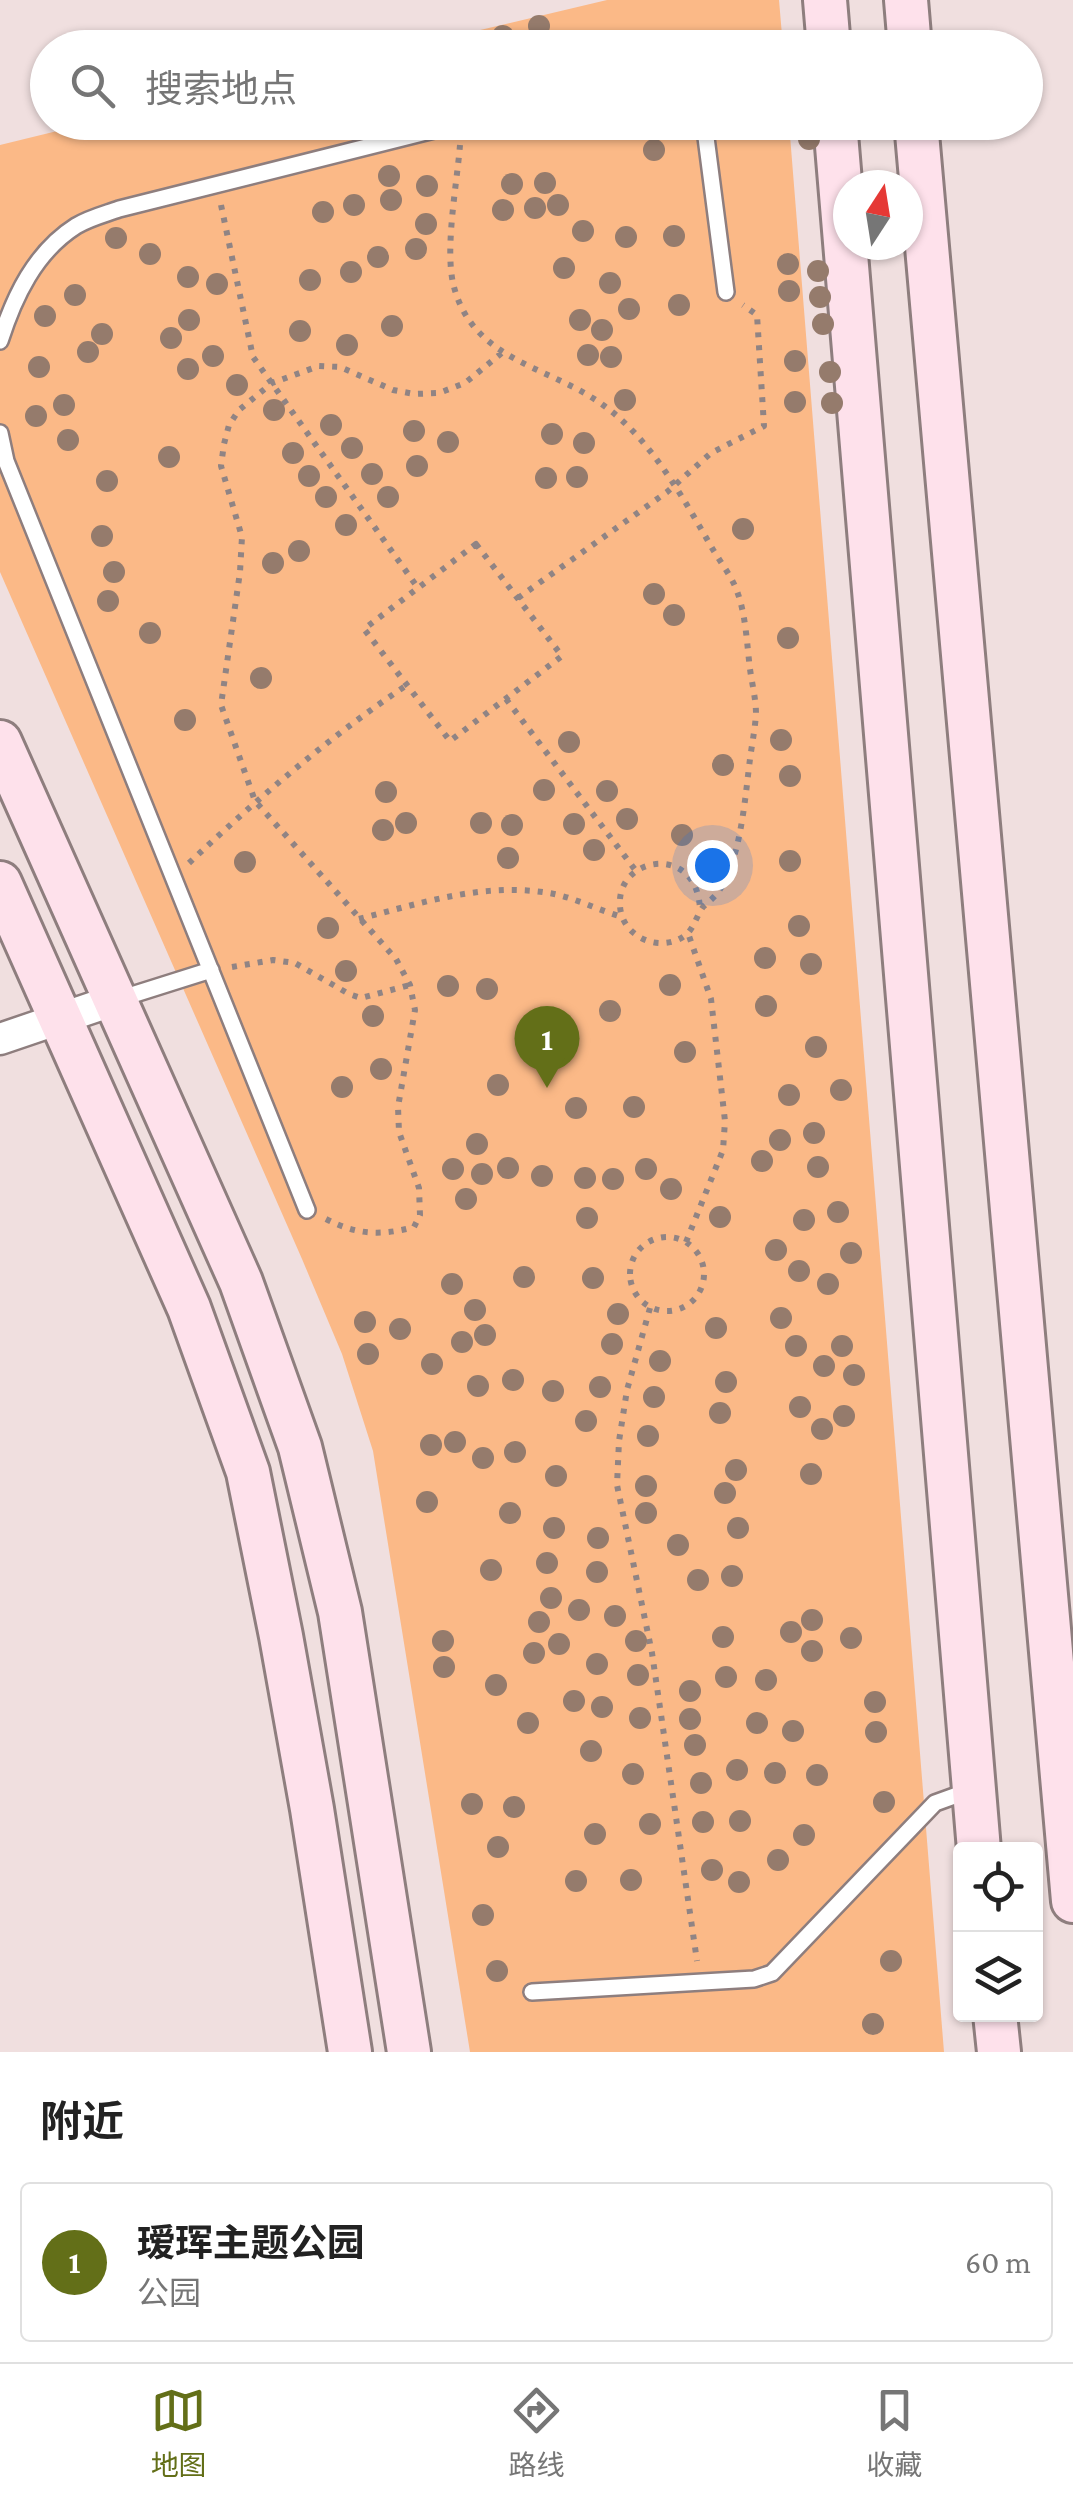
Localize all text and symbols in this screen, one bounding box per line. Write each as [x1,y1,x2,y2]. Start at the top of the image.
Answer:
search box [30,30,1043,140]
icon: search [65,58,120,113]
text: 搜索地点 [145,68,297,110]
north arrow [833,170,923,260]
your location [687,840,738,891]
pin: 1 [514,1006,580,1088]
map controls [953,1842,1043,2022]
button: locate [953,1842,1043,1932]
button: layers [953,1932,1043,2022]
text: 附近 [40,2098,124,2145]
text: 瑷珲主题公园 [137,2222,365,2264]
text: 1 [69,2244,80,2280]
text: 60 m [965,2244,1031,2280]
text: 公园 [137,2275,201,2311]
tab: 地图 [151,2383,207,2483]
tab: 路线 [508,2383,564,2483]
tab: 收藏 [866,2383,922,2483]

